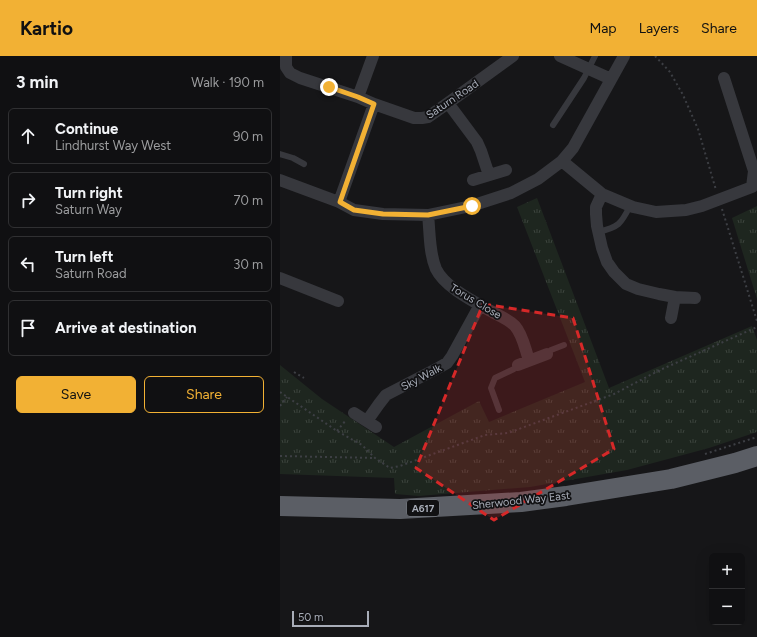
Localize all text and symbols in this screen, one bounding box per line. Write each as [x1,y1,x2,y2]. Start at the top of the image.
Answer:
text: Kartio [20,17,73,40]
text: Map [589,20,617,37]
text: Layers [639,20,679,37]
text: Share [701,20,737,37]
text: 3 min [16,72,58,92]
text: Walk · 190 m [191,75,264,90]
street label: Saturn Road [424,77,481,122]
route end [320,78,338,96]
text: Continue [55,120,118,138]
icon: ahead [17,125,39,147]
text: 90 m [233,129,263,144]
text: Lindhurst Way West [55,138,171,153]
text: Turn right [55,184,123,202]
icon: right [17,189,39,211]
text: 70 m [233,193,263,208]
route start [463,197,481,215]
text: Saturn Way [55,202,122,217]
text: Turn left [55,248,113,266]
icon: left [17,253,39,275]
text: 30 m [233,257,263,272]
text: Saturn Road [55,266,127,281]
street label: Torus Close [448,281,504,322]
icon: arrive [17,317,39,339]
text: Arrive at destination [55,319,196,337]
street label: Sky Walk [399,361,444,394]
button: Save [16,376,136,413]
button: Share [144,376,264,413]
street label: Sherwood Way East [471,489,571,512]
road number: A617 [407,500,439,516]
map controls [709,553,745,625]
button: + [709,553,745,589]
button: − [709,589,745,625]
scale bar [292,609,369,628]
text: 50 m [298,611,323,624]

